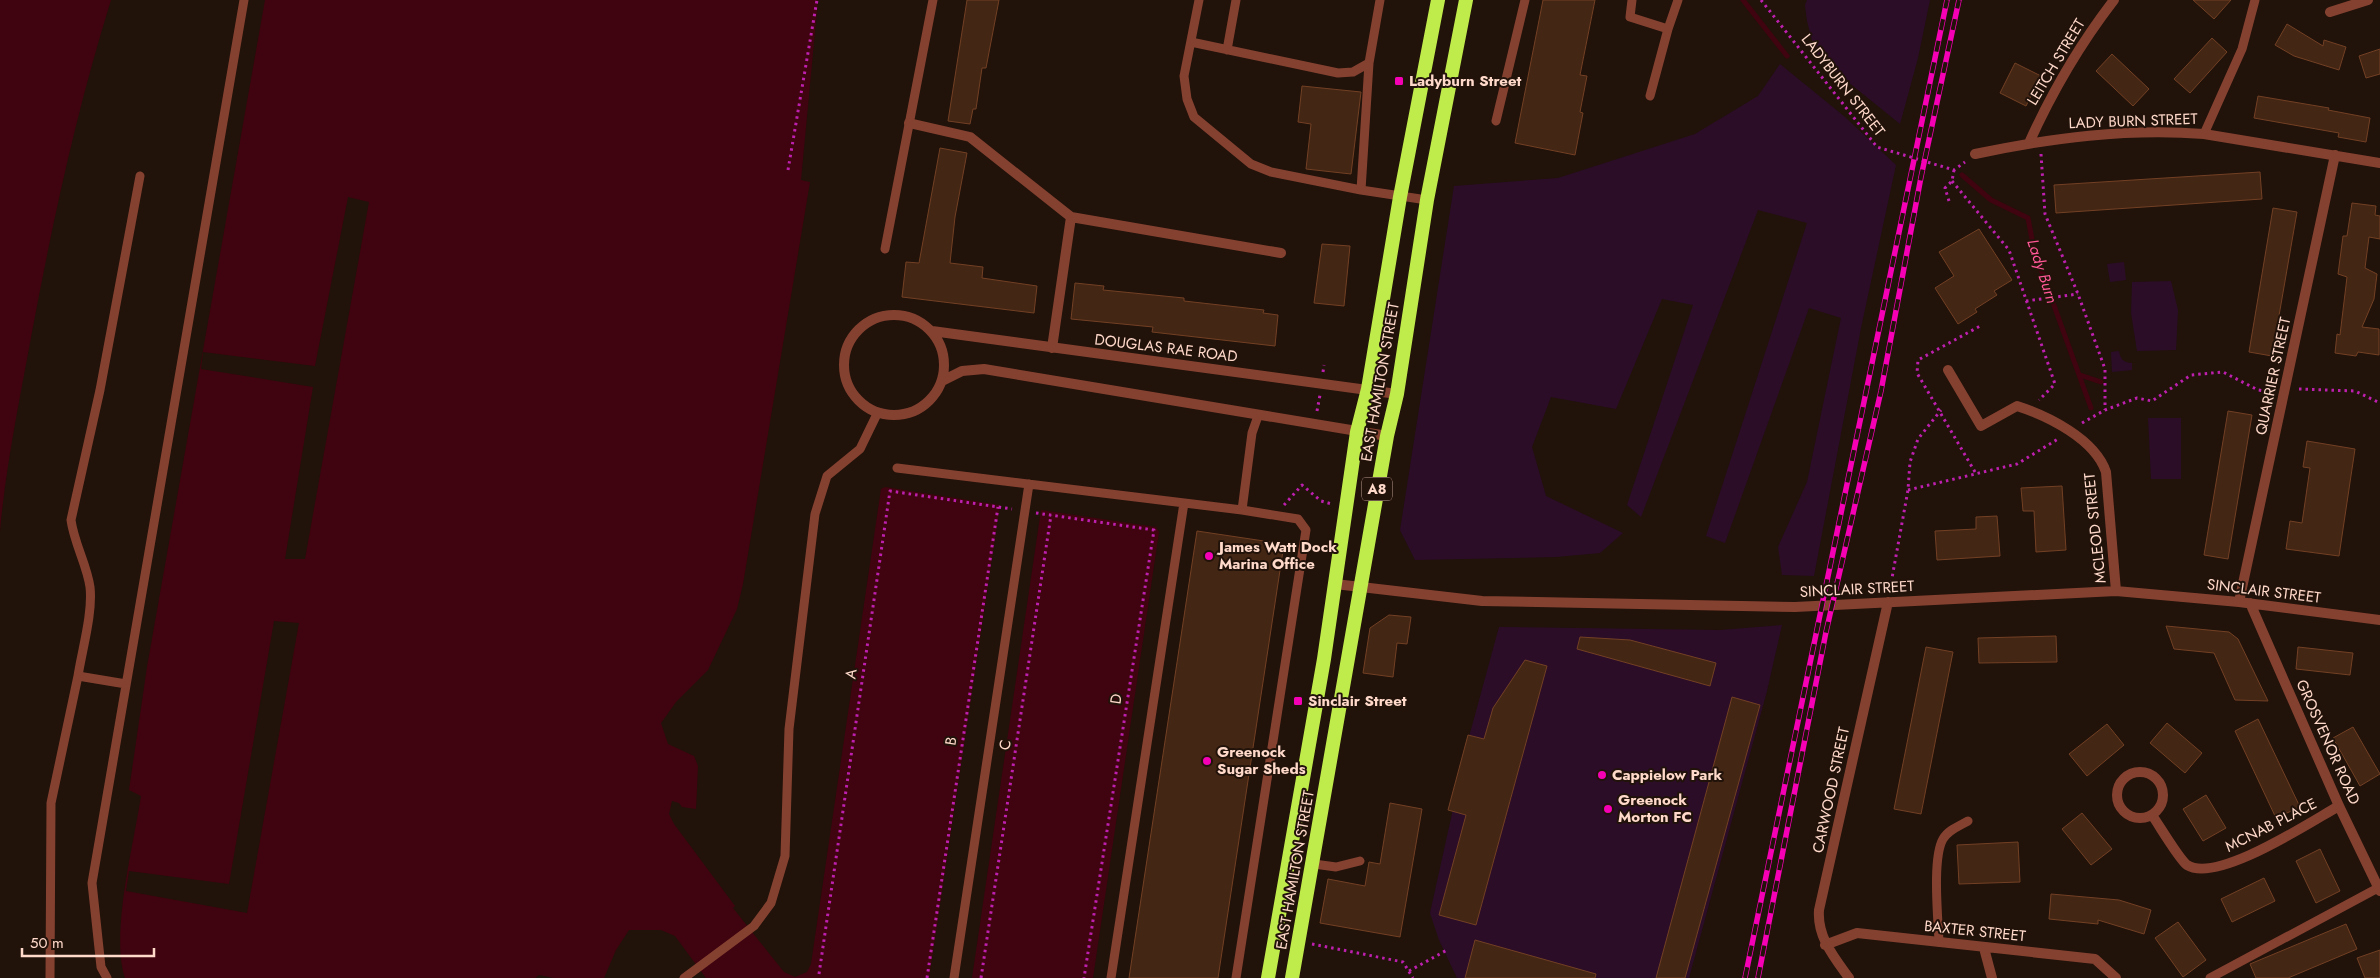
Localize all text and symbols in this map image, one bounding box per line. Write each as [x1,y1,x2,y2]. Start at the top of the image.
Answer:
street label: LEITCH STREET [2021,15,2091,109]
street label: LADYBURN STREET [1796,29,1890,141]
place label: Ladyburn Street [1409,70,1522,92]
marker: Ladyburn Street [1393,75,1405,87]
street label: LADY BURN STREET [2068,108,2198,134]
water label: Lady Burn [2021,236,2064,306]
street label: EAST HAMILTON STREET [1355,301,1405,463]
street label: QUARRIER STREET [2250,315,2296,437]
street label: DOUGLAS RAE ROAD [1093,328,1239,368]
street label: MCLEOD STREET [2078,472,2112,584]
road number: A8 [1362,478,1392,500]
place label: James Watt Dock Marina Office [1216,536,1337,575]
marker: James Watt Dock Marina Office [1203,550,1215,562]
street label: SINCLAIR STREET [2206,573,2322,609]
street label: SINCLAIR STREET [1799,575,1915,603]
street label: A [839,667,863,680]
street label: GROSVENOR ROAD [2291,676,2365,808]
place label: Sinclair Street [1308,690,1407,712]
street label: D [1104,692,1128,706]
marker: Sinclair Street [1292,695,1304,707]
street label: CARWOOD STREET [1807,725,1855,855]
street label: B [939,735,963,747]
street label: C [993,738,1017,752]
place label: Greenock Sugar Sheds [1217,741,1306,780]
marker: Greenock Sugar Sheds [1201,755,1213,767]
place label: Cappielow Park [1612,764,1723,786]
marker: Cappielow Park [1596,769,1608,781]
street label: EAST HAMILTON STREET [1270,789,1320,951]
place label: Greenock Morton FC [1618,789,1692,828]
street label: MCNAB PLACE [2221,792,2321,858]
marker: Greenock Morton FC [1602,803,1614,815]
street label: BAXTER STREET [1923,915,2027,947]
scale bar [22,926,155,958]
text: 50 m [30,932,64,954]

